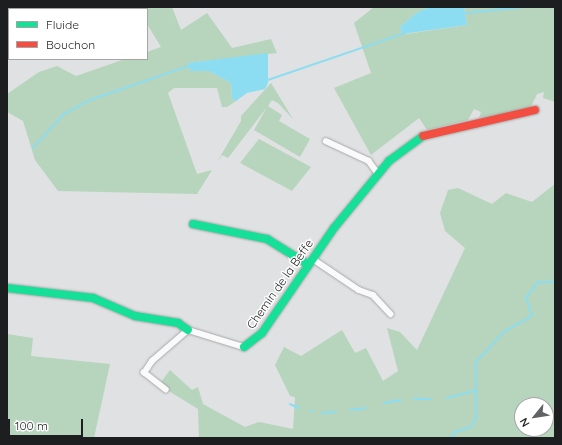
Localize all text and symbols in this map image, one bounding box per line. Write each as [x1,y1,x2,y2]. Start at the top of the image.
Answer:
legend [8,8,148,60]
text: Fluide [46,17,79,32]
text: Bouchon [46,37,95,52]
street label: Chemin de la Beffe [244,237,316,331]
north arrow [514,397,554,437]
scale bar [10,411,85,437]
text: N [516,415,533,430]
text: 100 m [15,418,48,433]

